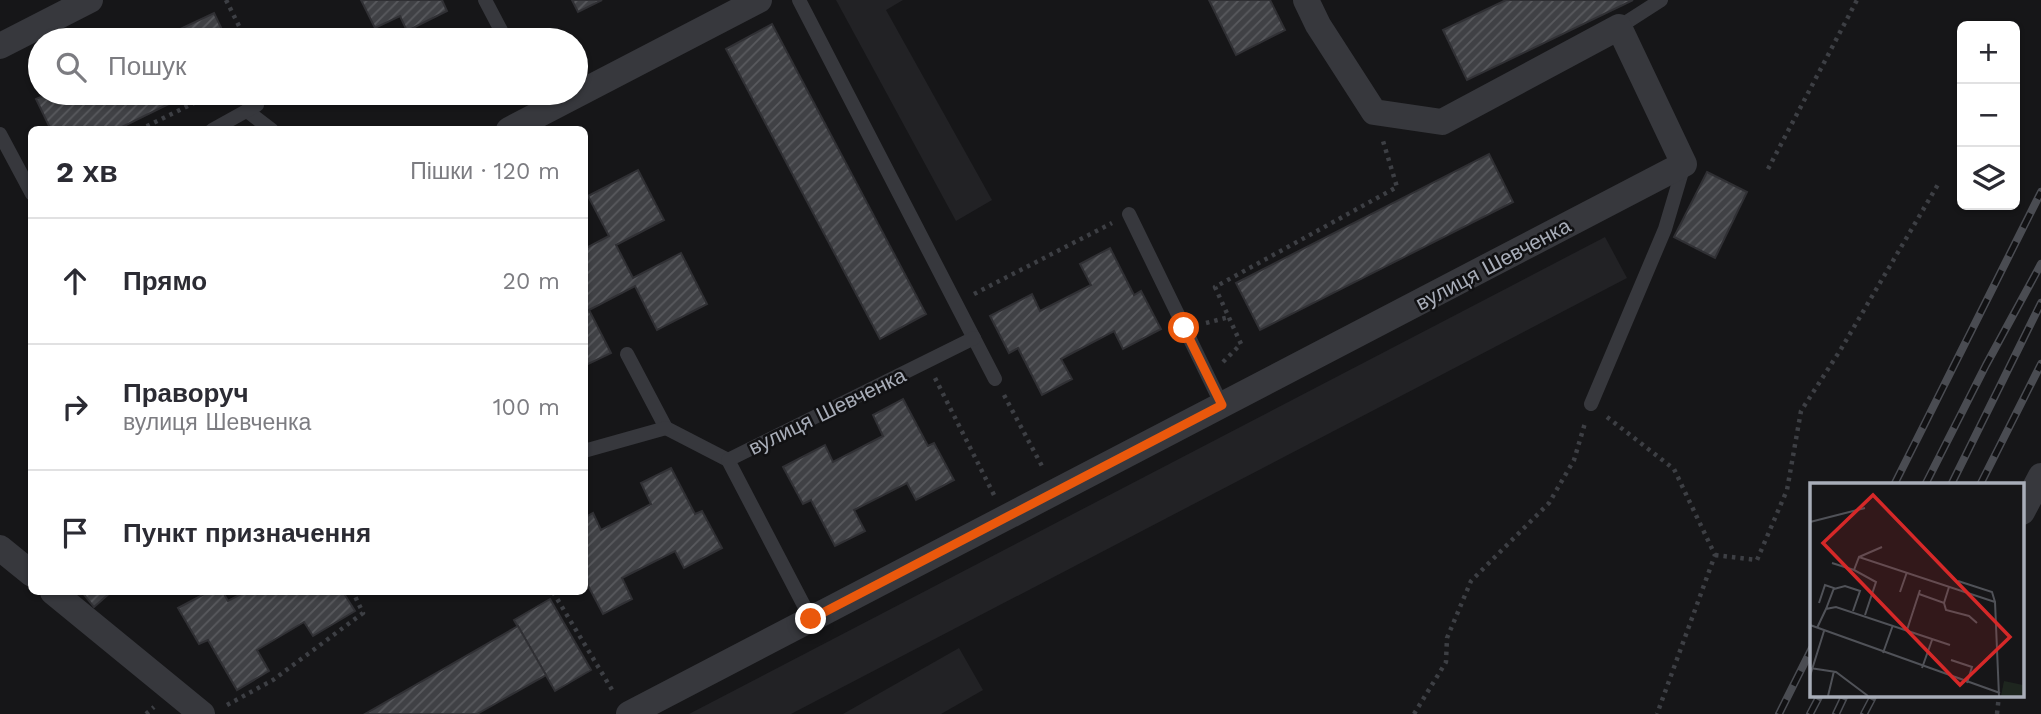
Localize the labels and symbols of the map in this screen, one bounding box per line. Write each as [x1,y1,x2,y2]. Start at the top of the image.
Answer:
street label: вулиця Шевченка [1411,212,1575,315]
route start [1168,312,1199,343]
street label: вулиця Шевченка [744,362,910,460]
inset map [1810,483,2024,696]
route end [795,603,826,634]

